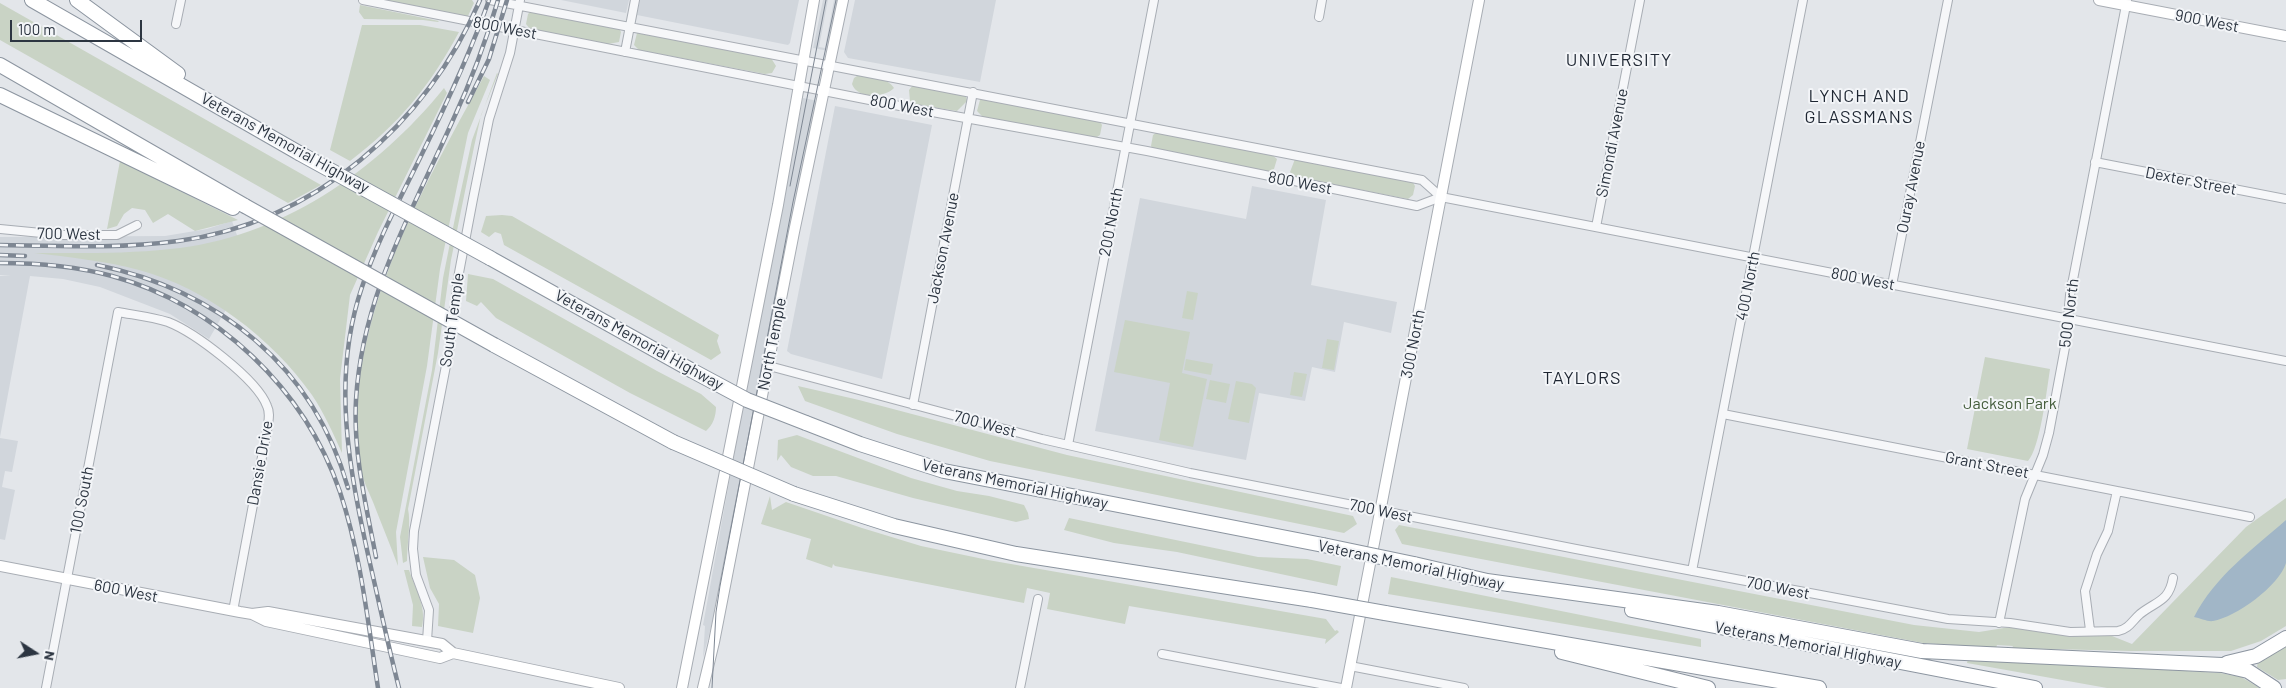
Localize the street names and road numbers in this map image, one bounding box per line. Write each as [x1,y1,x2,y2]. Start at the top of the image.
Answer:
street label: 900 West [2173,5,2241,37]
street label: 800 West [471,12,539,44]
street label: Simondi Avenue [1592,87,1632,199]
street label: Veterans Memorial Highway [197,89,373,197]
street label: 800 West [868,90,936,122]
street label: Ouray Avenue [1893,139,1929,235]
street label: Dexter Street [2144,163,2238,199]
street label: 800 West [1266,167,1334,199]
street label: 200 North [1095,186,1127,258]
street label: Jackson Avenue [923,191,963,305]
street label: 700 West [37,224,101,244]
street label: 400 North [1732,250,1764,322]
street label: 800 West [1829,263,1897,295]
street label: South Temple [436,272,468,368]
street label: 500 North [2055,277,2083,349]
street label: Veterans Memorial Highway [551,286,727,394]
street label: North Temple [754,296,790,392]
street label: 300 North [1397,308,1429,380]
street label: 700 West [952,406,1018,442]
street label: Dansie Drive [243,419,277,507]
street label: Grant Street [1943,447,2031,483]
street label: Veterans Memorial Highway [920,455,1110,513]
street label: 100 South [66,465,98,535]
street label: 700 West [1348,495,1414,527]
street label: Veterans Memorial Highway [1316,536,1506,594]
street label: 700 West [1745,572,1811,604]
street label: 600 West [92,575,160,607]
street label: Veterans Memorial Highway [1713,617,1903,673]

